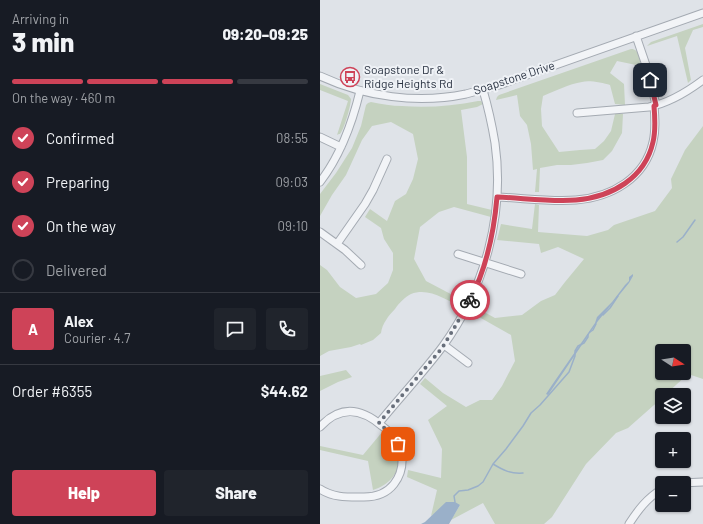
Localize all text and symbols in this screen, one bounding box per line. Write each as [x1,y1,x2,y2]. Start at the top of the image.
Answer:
text: Arriving in [12,11,69,27]
text: 09:20–09:25 [223,25,308,43]
text: 3 min [12,26,74,57]
street label: Soapstone Drive [471,57,556,97]
place label: Soapstone Dr & Ridge Heights Rd [364,62,453,90]
pin [633,63,667,97]
bus stop icon: Soapstone Dr & Ridge Heights Rd [339,66,361,88]
icon: home [639,69,661,91]
text: On the way · 460 m [12,90,115,106]
icon: check [12,127,34,149]
text: Confirmed [46,129,114,147]
text: 08:55 [276,130,308,146]
icon: check [12,171,34,193]
text: Preparing [46,173,110,191]
text: 09:03 [275,174,308,190]
icon: check [12,215,34,237]
text: On the way [46,217,116,235]
text: 09:10 [278,218,308,234]
text: Delivered [46,261,107,279]
courier [450,280,490,320]
icon: bike [459,289,481,311]
button: chat [214,308,256,350]
button: phone [266,308,308,350]
text: Alex [64,312,94,330]
text: A [28,320,38,338]
text: Courier · 4.7 [64,330,131,346]
north arrow [655,344,691,380]
map controls [655,344,691,512]
text: Order #6355 [12,382,92,400]
text: $44.62 [261,382,308,400]
button: layers [655,388,691,424]
pin [381,427,415,461]
button: + [655,432,691,468]
icon: bag [387,433,409,455]
button: Help [12,470,156,516]
button: Share [164,470,308,516]
button: − [655,476,691,512]

